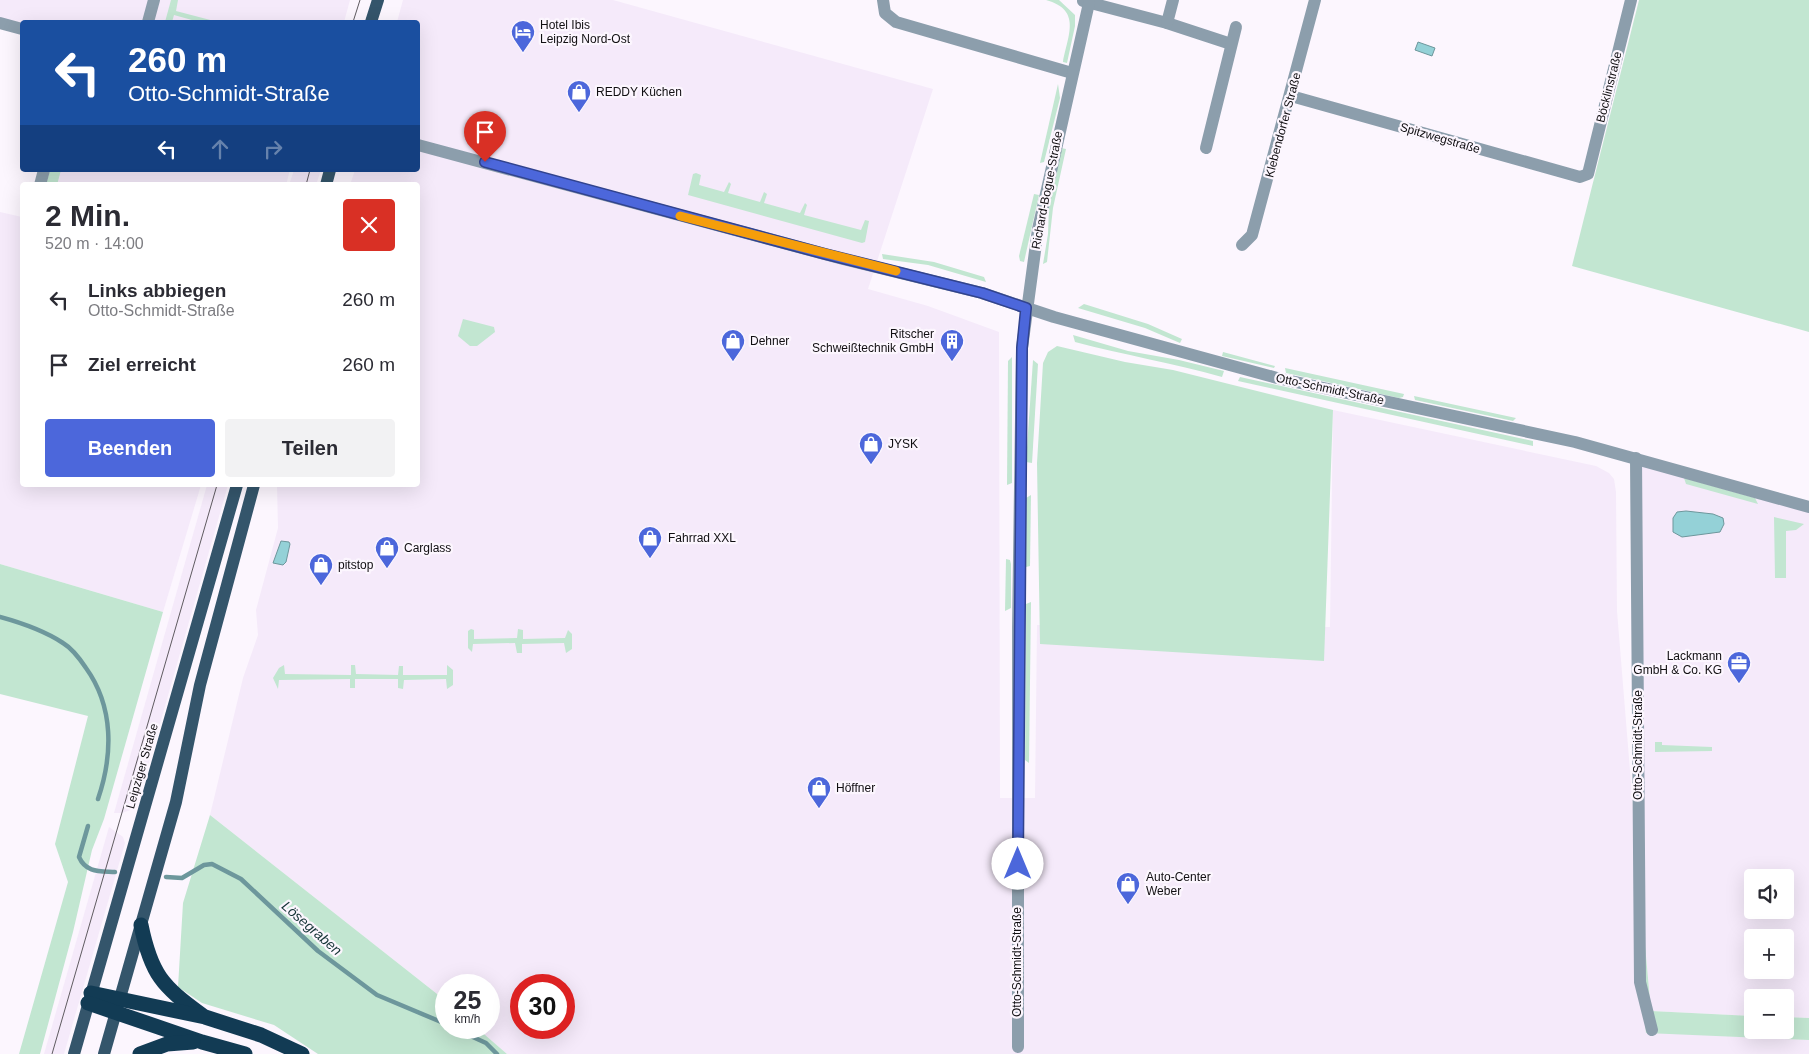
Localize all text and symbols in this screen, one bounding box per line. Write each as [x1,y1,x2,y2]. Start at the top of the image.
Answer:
place label: Hotel Ibis Leipzig Nord-Ost [540,18,631,46]
hotel icon: Hotel Ibis Leipzig Nord-Ost [510,19,536,53]
icon: left [45,40,110,105]
text: 260 m [128,40,227,79]
street label: Böcklinstraße [1593,50,1625,124]
street label: Klebendorfer Straße [1262,71,1304,179]
shop icon: REDDY Küchen [566,79,592,113]
text: Otto-Schmidt-Straße [128,81,330,106]
place label: REDDY Küchen [596,85,682,99]
pin [464,111,506,162]
icon: arrive [471,118,499,146]
street label: Spitzwegstraße [1398,120,1482,156]
street label: Richard-Bogue-Straße [1029,129,1065,250]
icon: left [153,135,181,163]
icon: ahead [206,135,234,163]
icon: right [259,135,287,163]
text: 2 Min. [45,199,130,232]
button: close [343,199,395,251]
text: 520 m · 14:00 [45,235,144,252]
text: Links abbiegen [88,280,226,301]
icon: left [45,286,73,314]
text: 260 m [342,289,395,310]
text: Otto-Schmidt-Straße [88,302,235,319]
place label: Ritscher Schweißtechnik GmbH [812,327,934,355]
shop icon: Dehner [720,328,746,362]
building icon: Ritscher Schweißtechnik GmbH [939,328,965,362]
place label: Dehner [750,334,789,348]
icon: arrive [45,351,73,379]
text: Ziel erreicht [88,354,196,375]
text: 260 m [342,354,395,375]
street label: Otto-Schmidt-Straße [1275,371,1386,407]
button: Beenden [45,419,215,477]
button: Teilen [225,419,395,477]
shop icon: JYSK [858,431,884,465]
place label: JYSK [888,437,918,451]
shop icon: Fahrrad XXL [637,525,663,559]
place label: Fahrrad XXL [668,531,736,545]
shop icon: Carglass [374,535,400,569]
place label: Carglass [404,541,451,555]
shop icon: pitstop [308,552,334,586]
place label: pitstop [338,558,374,572]
place label: Lackmann GmbH & Co. KG [1633,649,1722,677]
office icon: Lackmann GmbH & Co. KG [1726,650,1752,684]
street label: Otto-Schmidt-Straße [1631,690,1645,800]
street label: Leipziger Straße [123,721,161,810]
shop icon: Höffner [806,775,832,809]
place label: Höffner [836,781,875,795]
position arrow [991,837,1043,889]
map controls [1744,869,1794,1039]
button: sound [1744,869,1794,919]
place label: Auto-Center Weber [1146,870,1211,898]
shop icon: Auto-Center Weber [1115,871,1141,905]
water label: Lösegraben [279,898,345,958]
street label: Otto-Schmidt-Straße [1010,907,1024,1017]
button: + [1744,929,1794,979]
speed limit sign: 30 [510,974,575,1039]
text: 25 [454,986,481,1014]
button: − [1744,989,1794,1039]
text: km/h [454,1012,481,1026]

